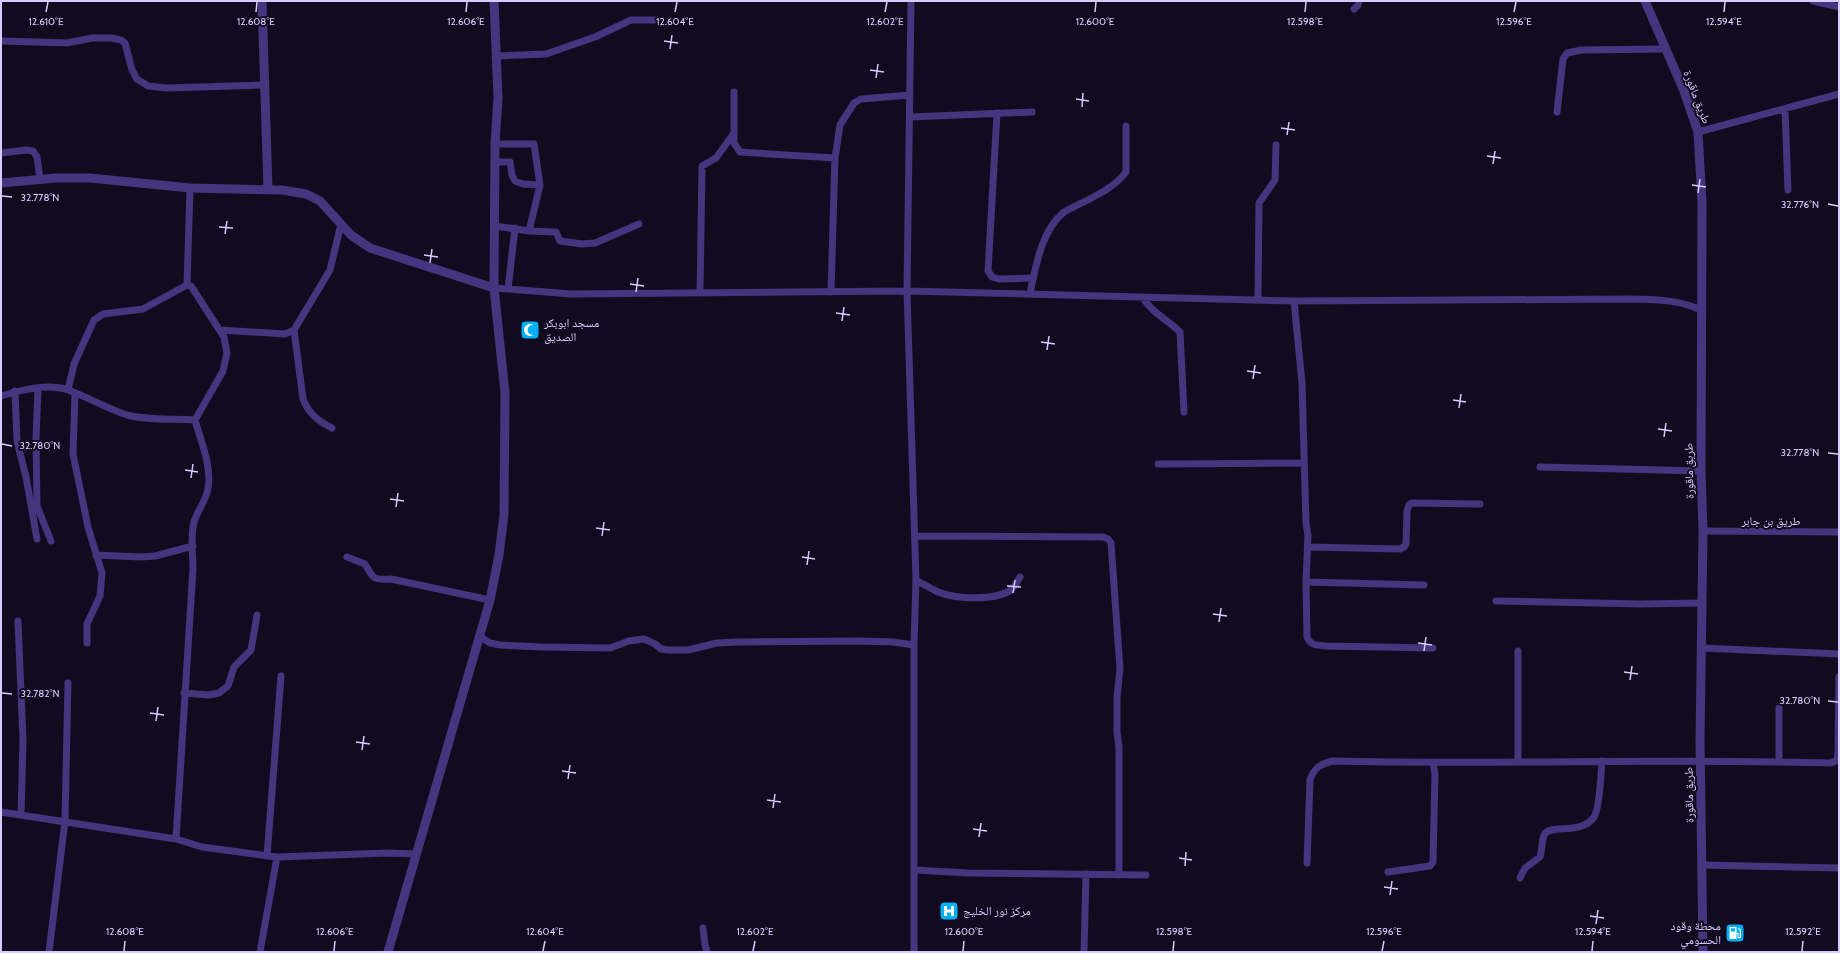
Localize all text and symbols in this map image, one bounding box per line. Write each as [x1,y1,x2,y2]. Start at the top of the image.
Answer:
text: 12.610°E [29,15,64,28]
text: 12.608°E [237,15,275,28]
text: 12.606°E [447,15,485,28]
text: 12.604°E [656,15,694,28]
text: 12.602°E [867,15,904,28]
text: 12.600°E [1076,15,1115,28]
text: 12.598°E [1287,15,1324,28]
text: 12.596°E [1496,15,1532,28]
text: 12.594°E [1706,15,1742,28]
street label: طريق ماقورة [1680,68,1715,126]
text: 32.778°N [21,191,59,204]
text: 32.776°N [1781,198,1819,211]
place label: مسجد ابوبكر الصديق [543,315,599,344]
mosque icon: مسجد ابوبكر الصديق [519,319,541,341]
text: 32.780°N [20,439,60,452]
street label: طريق ماقورة [1681,443,1697,499]
text: 32.778°N [1781,446,1819,459]
street label: طريق بن جابر [1740,513,1801,528]
text: 32.782°N [20,687,60,700]
text: 32.780°N [1780,694,1820,707]
street label: طريق ماقورة [1681,767,1697,823]
hospital icon: مركز نور الخليج [938,900,960,922]
place label: مركز نور الخليج [963,903,1031,918]
place label: محطة وقود الحسومي [1671,918,1721,950]
fuel station icon: محطة وقود الحسومي [1724,922,1746,944]
text: 12.608°E [106,925,144,938]
text: 12.606°E [316,925,354,938]
text: 12.604°E [526,925,564,938]
text: 12.602°E [737,925,774,938]
text: 12.600°E [945,925,984,938]
text: 12.598°E [1156,925,1193,938]
text: 12.596°E [1366,925,1402,938]
text: 12.594°E [1575,925,1611,938]
text: 12.592°E [1785,925,1821,938]

